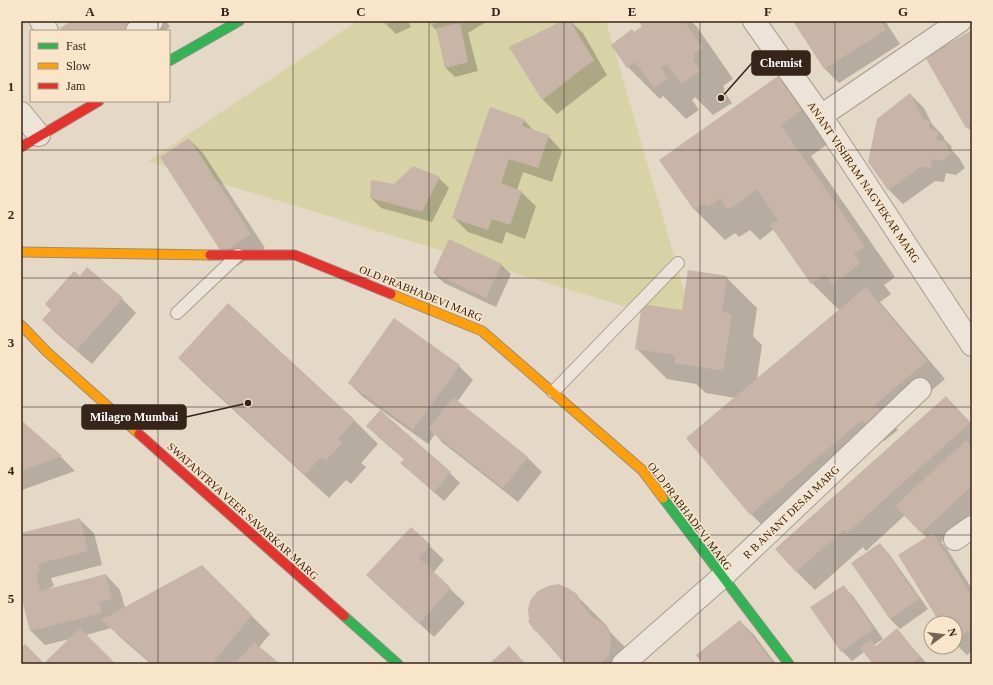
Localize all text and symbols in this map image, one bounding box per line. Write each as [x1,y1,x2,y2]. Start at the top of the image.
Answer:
text: A [85,4,95,19]
text: B [221,4,230,19]
text: C [356,4,366,19]
text: D [491,4,501,19]
text: E [628,4,636,19]
text: F [764,4,772,19]
text: G [898,4,908,19]
legend [30,30,170,102]
text: Fast [66,39,87,53]
callout: Chemist [752,51,810,75]
text: Chemist [760,56,802,70]
text: Slow [66,59,91,73]
text: 1 [8,79,14,94]
text: Jam [66,79,86,93]
street label: ANANT VISHRAM NAGVEKAR MARG [805,99,923,265]
text: 2 [8,207,14,222]
street label: OLD PRABHADEVI MARG [358,263,484,323]
text: 3 [8,335,15,350]
callout: Milagro Mumbai [82,405,186,429]
text: Milagro Mumbai [90,410,179,424]
street label: SWATANTRYA VEER SAVARKAR MARG [165,440,321,582]
street label: OLD PRABHADEVI MARG [645,460,735,572]
text: 4 [8,463,15,478]
street label: R B ANANT DESAI MARG [741,463,842,561]
text: 5 [8,591,15,606]
north arrow [923,615,963,655]
text: N [946,627,959,638]

